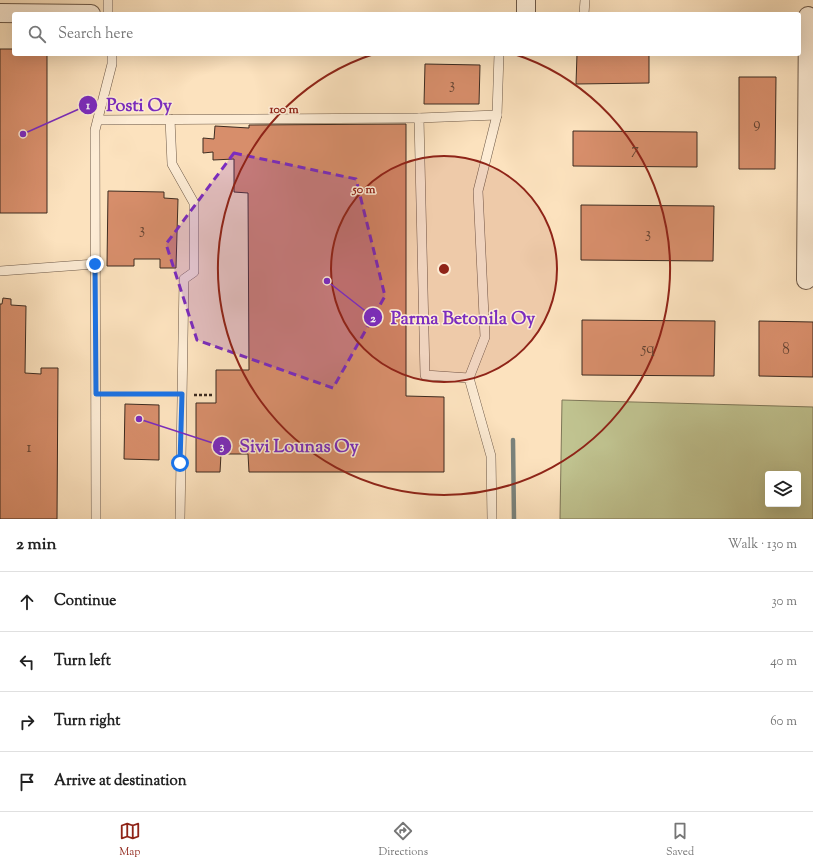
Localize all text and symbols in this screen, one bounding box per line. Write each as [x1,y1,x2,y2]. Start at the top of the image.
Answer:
search box [12,12,801,56]
icon: search [26,23,48,45]
text: Search here [58,24,133,45]
house number: 3 [449,75,455,96]
callout: Posti Oy [78,90,180,120]
text: Posti Oy [106,94,172,120]
text: 1 [85,97,91,115]
text: 100 m [268,101,299,119]
house number: 9 [753,114,761,135]
house number: 7 [631,140,639,161]
text: 50 m [352,181,376,199]
house number: 3 [139,220,145,241]
house number: 3 [645,224,651,245]
route end [86,255,104,273]
centre of rings [437,262,451,276]
callout: Parma Betonila Oy [363,302,543,332]
text: Parma Betonila Oy [391,307,535,333]
text: 2 [370,310,376,328]
house number: 5q [640,339,655,360]
house number: 8 [782,340,790,361]
callout: Sivi Lounas Oy [212,431,367,461]
text: Sivi Lounas Oy [239,435,359,461]
house number: 1 [26,438,32,459]
text: 3 [220,438,225,456]
route start [171,454,189,472]
map controls [765,471,801,507]
button: layers [765,471,801,507]
text: 2 min [16,533,57,557]
text: Walk · 130 m [728,536,797,554]
icon: ahead [16,591,38,613]
text: Continue [54,591,116,612]
text: 30 m [771,593,797,611]
icon: left [16,651,38,673]
text: Turn left [54,651,111,672]
text: 40 m [770,653,797,671]
icon: right [16,711,38,733]
text: Turn right [54,711,120,732]
text: 60 m [770,713,797,731]
icon: arrive [16,771,38,793]
text: Arrive at destination [54,771,187,792]
tab: Map [119,820,141,860]
tab: Directions [379,820,428,860]
tab: Saved [666,820,694,860]

